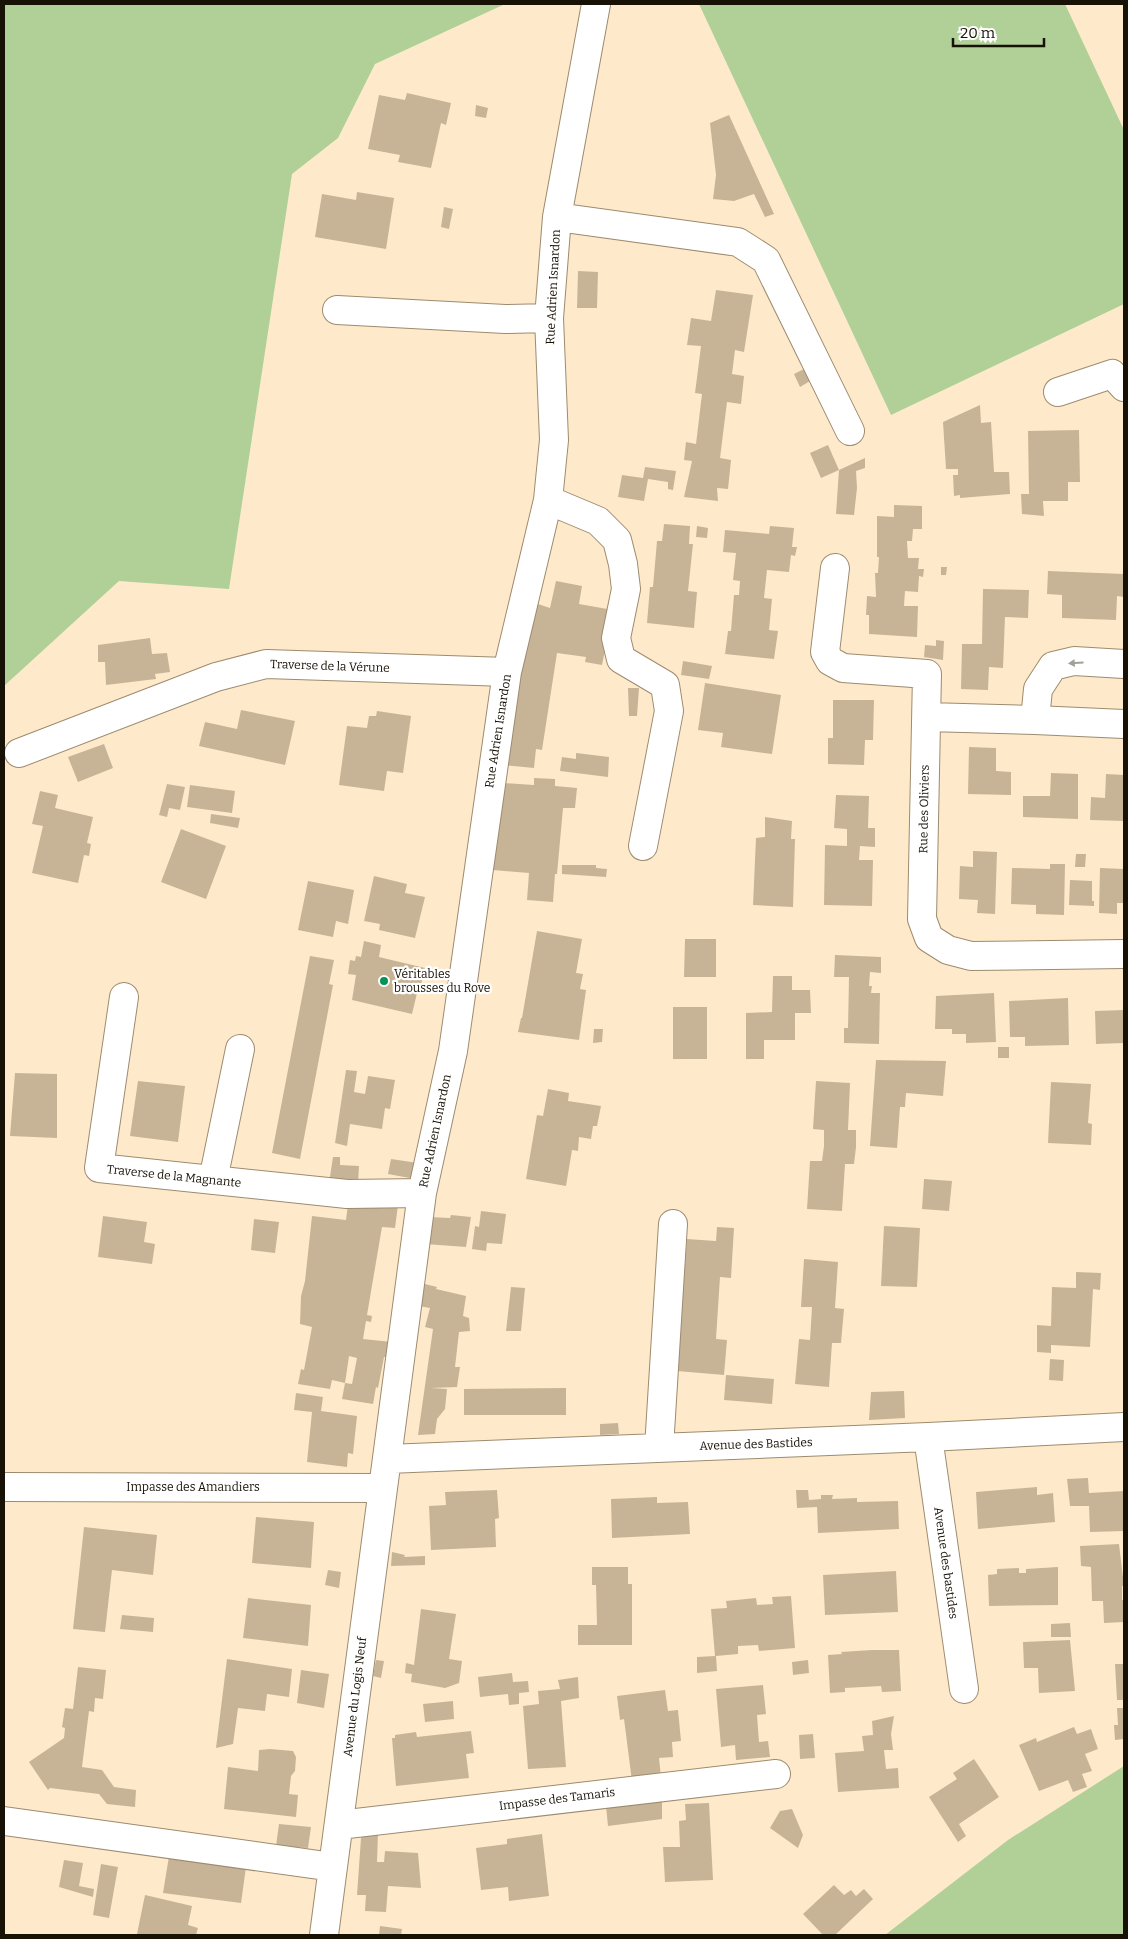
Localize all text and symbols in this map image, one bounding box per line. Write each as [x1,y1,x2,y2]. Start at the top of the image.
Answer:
scale bar [953,15,1044,47]
text: 20 m [960,24,996,42]
street label: Rue Adrien Isnardon [543,229,563,345]
street label: Traverse de la Vérune [270,657,390,675]
one-way arrow [1067,659,1083,667]
street label: Rue Adrien Isnardon [482,673,514,789]
street label: Rue des Oliviers [916,764,932,854]
place label: Véritables brousses du Rove [394,967,490,995]
marker: Véritables brousses du Rove [378,975,390,987]
street label: Rue Adrien Isnardon [416,1073,454,1189]
street label: Traverse de la Magnante [106,1162,242,1190]
street label: Avenue des Bastides [699,1435,813,1453]
street label: Impasse des Amandiers [126,1480,260,1494]
street label: Avenue des bastides [931,1506,961,1620]
street label: Avenue du Logis Neuf [341,1635,369,1758]
street label: Impasse des Tamaris [498,1785,616,1813]

